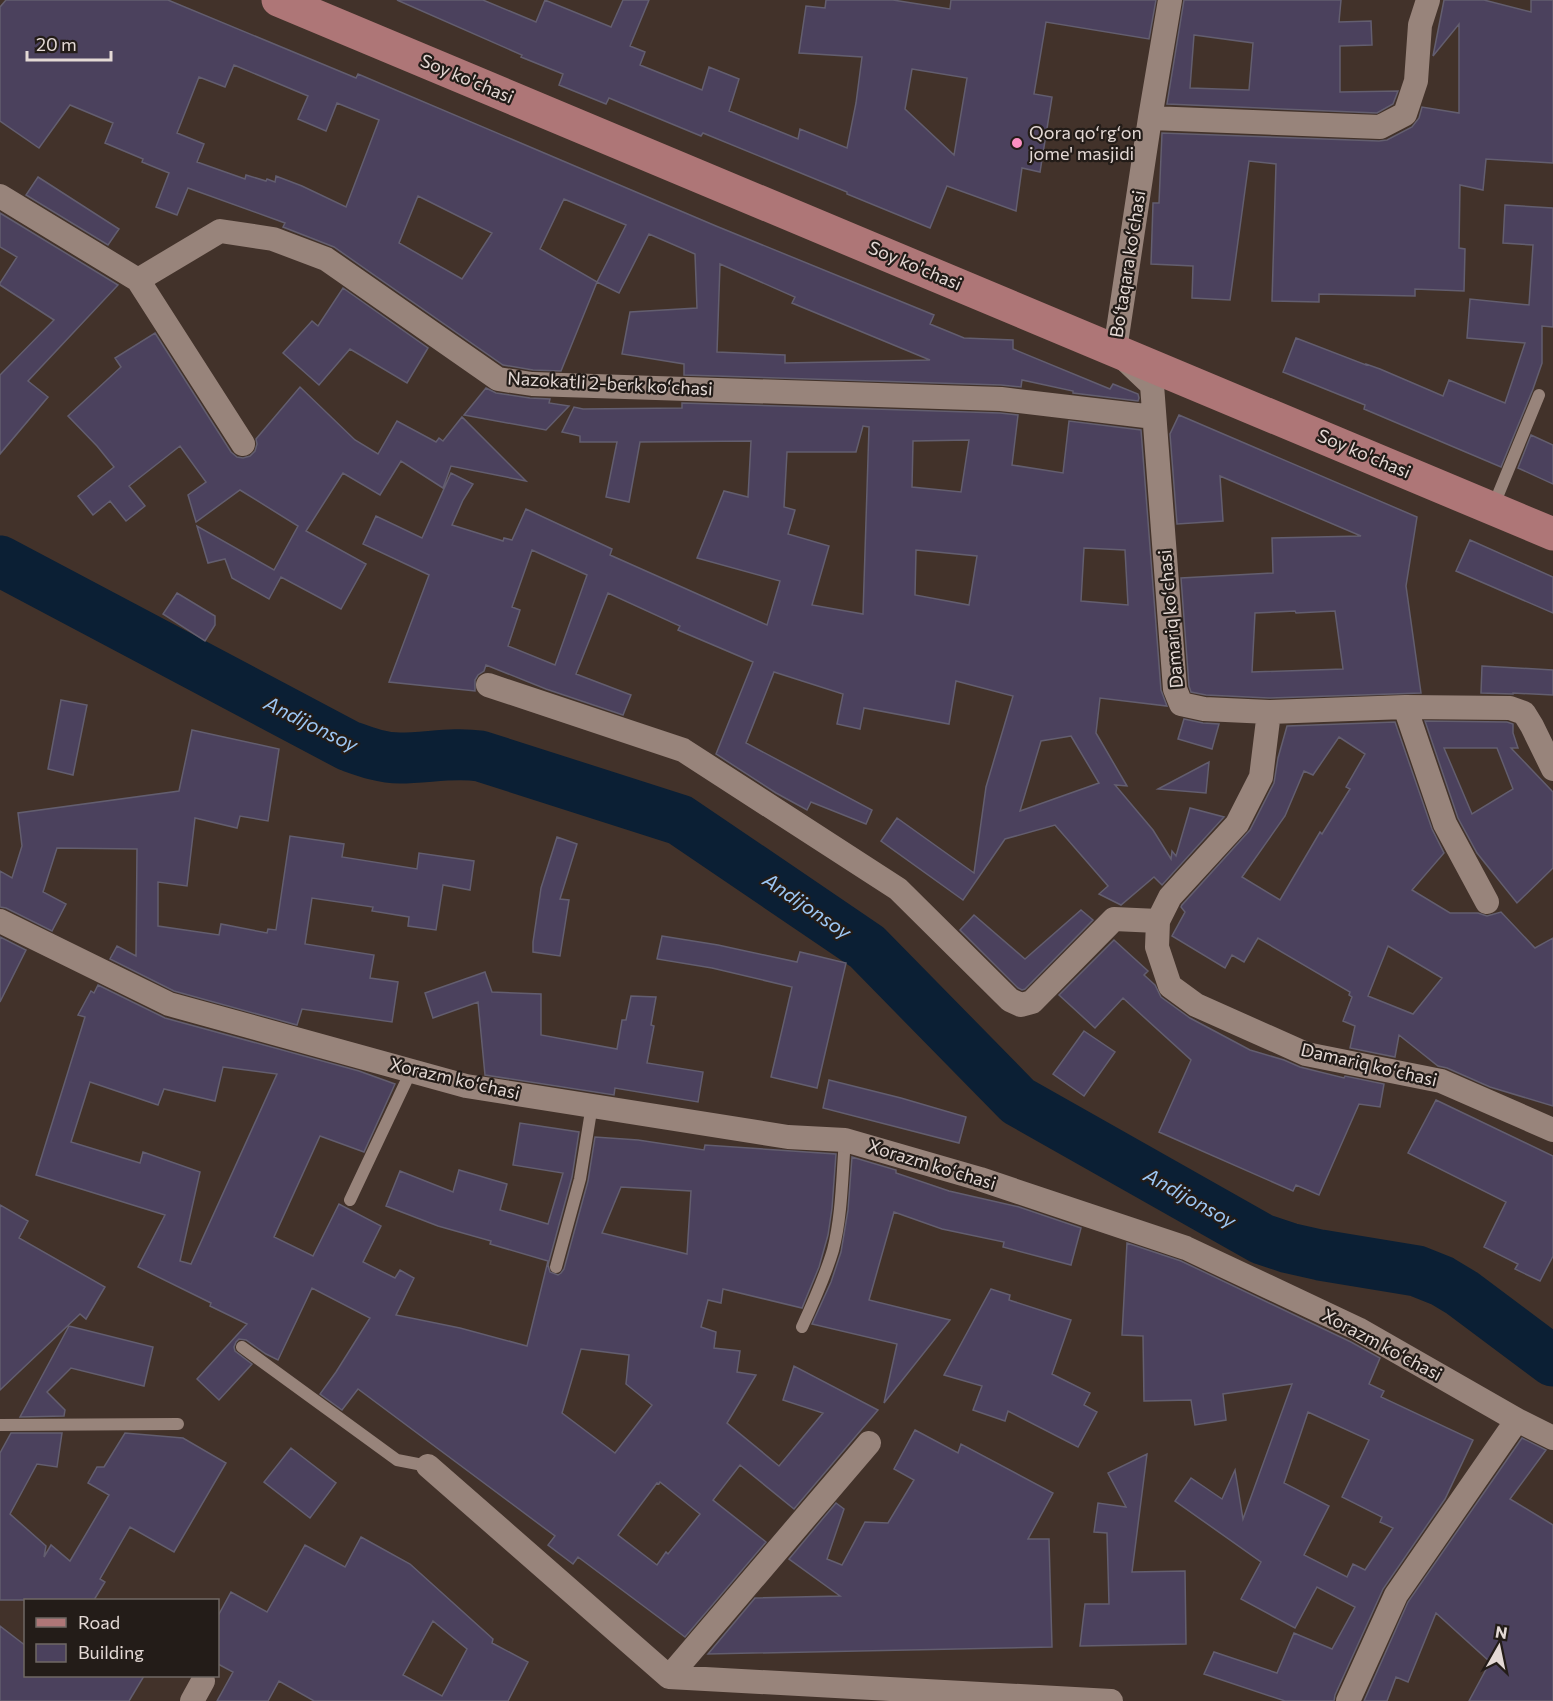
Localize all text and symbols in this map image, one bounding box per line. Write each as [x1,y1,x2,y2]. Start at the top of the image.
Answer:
scale bar [27,24,111,62]
text: 20 m [36,33,77,55]
street label: Soy ko'chasi [418,49,517,108]
place label: Qora qoʻrgʻon jome' masjidi [1029,121,1142,164]
marker: Qora qoʻrgʻon jome' masjidi [1010,136,1024,150]
street label: Boʻtaqara koʻchasi [1105,189,1150,339]
street label: Soy ko'chasi [866,236,965,295]
street label: Nazokatli 2-berk koʻchasi [507,367,713,399]
street label: Soy ko'chasi [1315,424,1414,483]
street label: Damariq koʻchasi [1153,549,1187,689]
water label: Andijonsoy [260,690,363,756]
water label: Andijonsoy [758,866,857,944]
street label: Damariq koʻchasi [1299,1038,1440,1090]
street label: Xorazm koʻchasi [388,1052,522,1104]
street label: Xorazm koʻchasi [866,1134,999,1194]
water label: Andijonsoy [1140,1162,1241,1232]
street label: Xorazm koʻchasi [1319,1303,1446,1385]
legend [24,1599,219,1677]
text: Road [78,1611,120,1633]
north arrow [1469,1617,1529,1677]
text: N [1494,1621,1509,1642]
text: Building [78,1641,144,1663]

